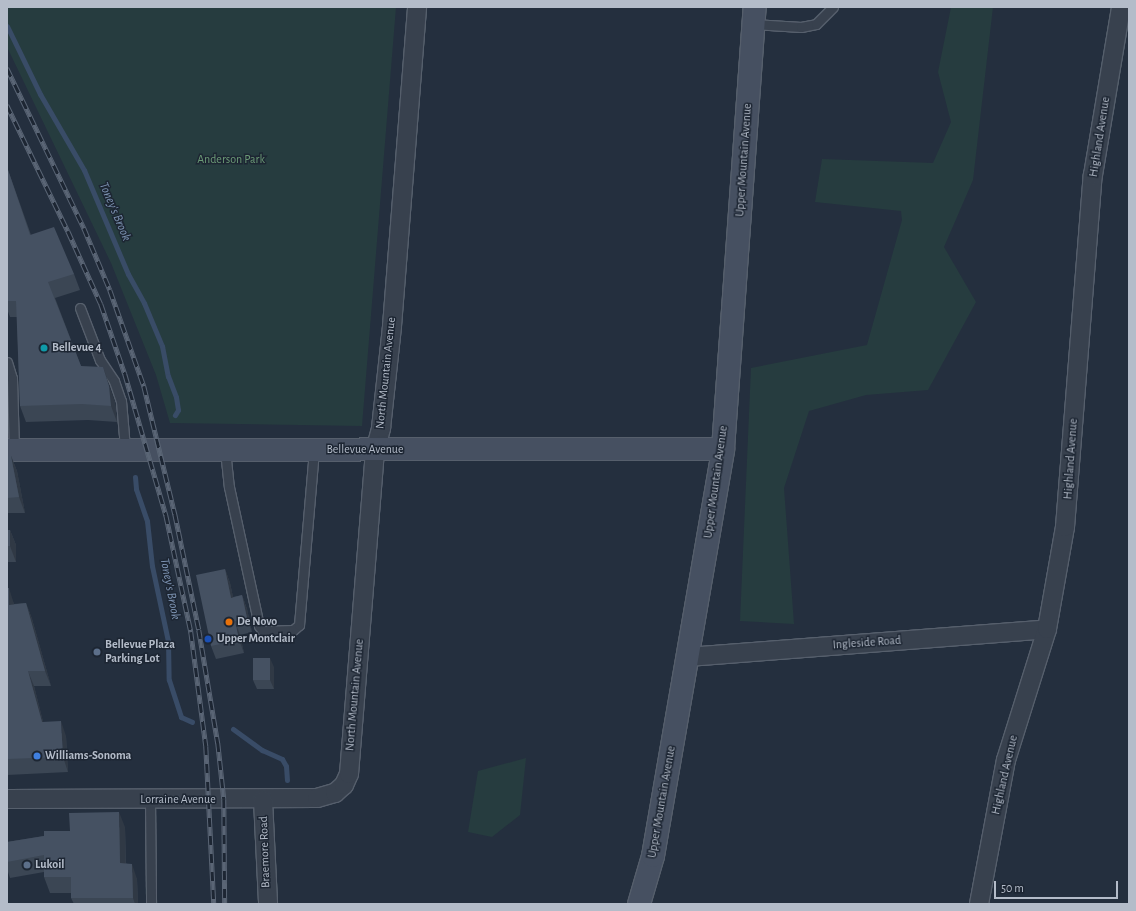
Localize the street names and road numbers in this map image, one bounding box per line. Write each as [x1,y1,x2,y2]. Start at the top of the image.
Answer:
street label: Highland Avenue [1087,96,1113,178]
street label: Upper Mountain Avenue [733,103,755,217]
street label: North Mountain Avenue [373,316,399,430]
street label: Highland Avenue [1061,418,1081,500]
street label: Upper Mountain Avenue [701,425,731,539]
street label: Bellevue Avenue [327,443,403,457]
street label: Ingleside Road [832,633,902,653]
street label: North Mountain Avenue [343,638,367,752]
street label: Highland Avenue [989,734,1021,816]
street label: Upper Mountain Avenue [645,745,679,859]
street label: Lorraine Avenue [140,793,216,807]
street label: Braemore Road [257,816,273,888]

